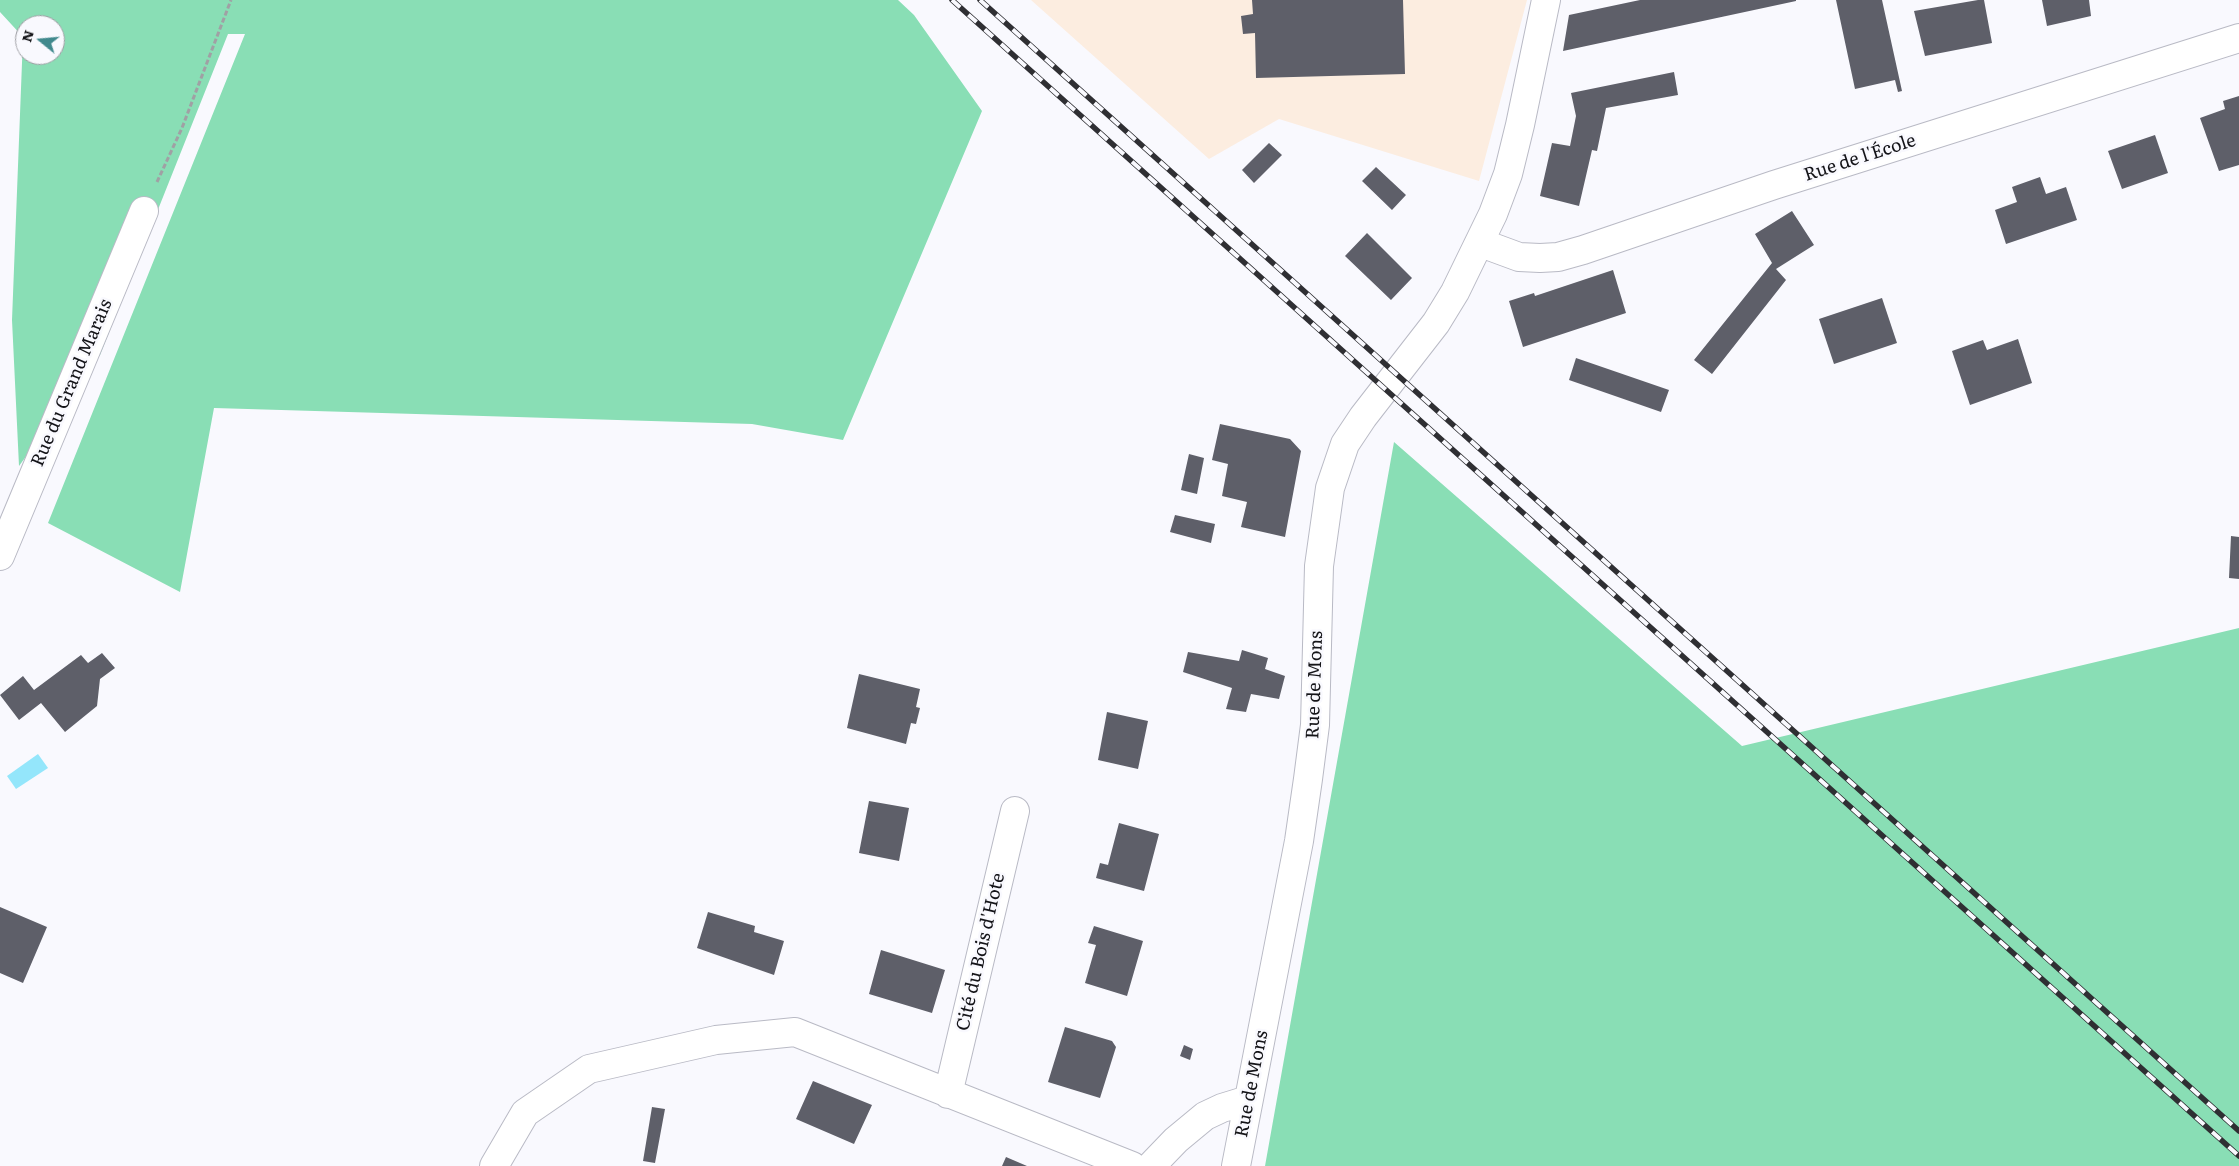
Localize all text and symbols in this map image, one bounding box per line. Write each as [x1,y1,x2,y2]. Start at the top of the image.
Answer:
north arrow [15,15,65,65]
text: N [15,27,38,44]
street label: Rue de l'École [1801,130,1919,186]
street label: Rue du Grand Marais [27,296,117,470]
street label: Rue de Mons [1302,631,1328,739]
street label: Cité du Bois d'Hote [952,871,1010,1033]
street label: Rue de Mons [1231,1029,1273,1139]

